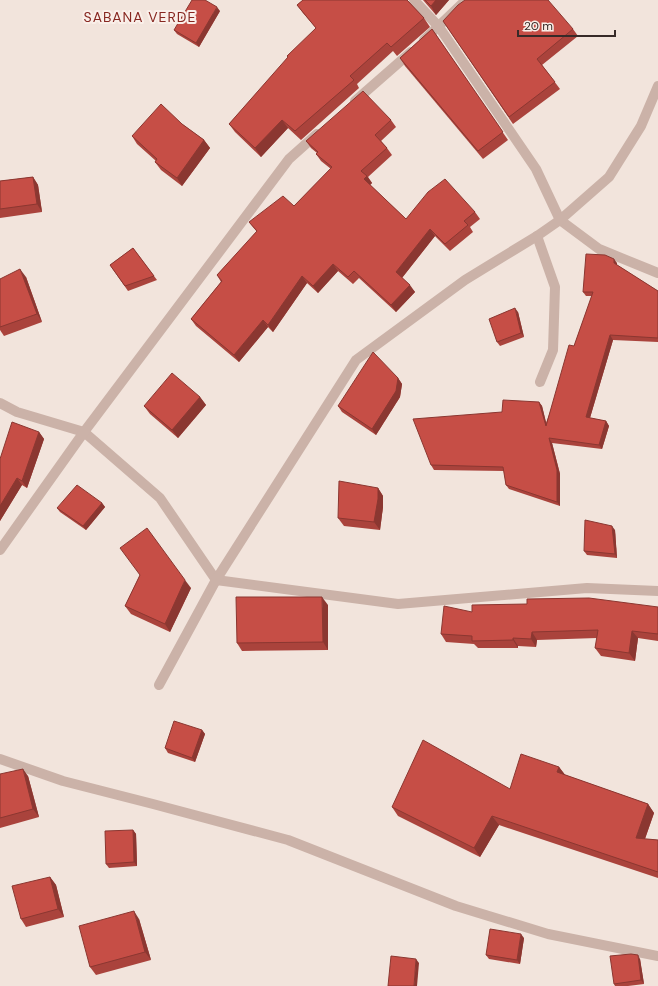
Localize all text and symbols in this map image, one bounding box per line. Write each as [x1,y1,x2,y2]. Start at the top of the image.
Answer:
district label: SABANA VERDE [84,8,196,26]
scale bar [518,12,615,38]
text: 20 m [524,18,553,34]

